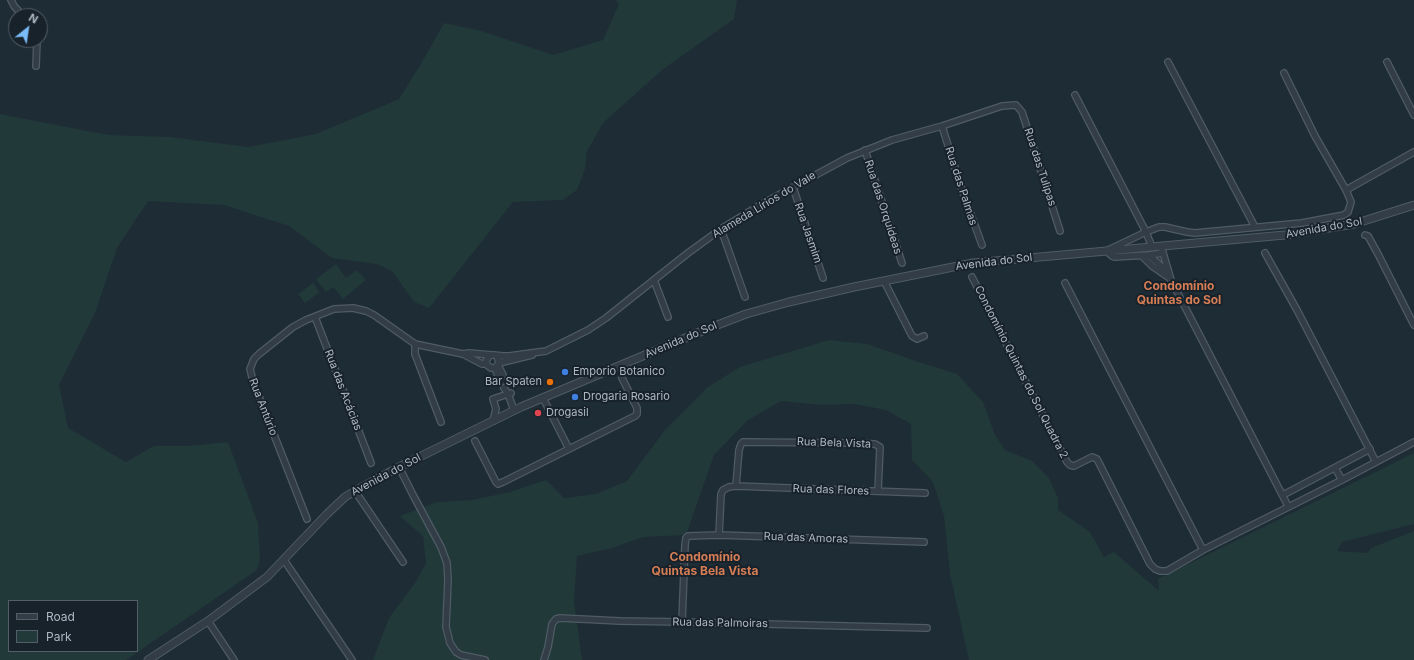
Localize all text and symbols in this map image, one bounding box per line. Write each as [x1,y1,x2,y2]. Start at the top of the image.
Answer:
north arrow [8,8,48,48]
text: N [26,10,41,27]
street label: Rua das Tulipas [1021,126,1059,208]
street label: Rua das Palmas [942,145,980,227]
street label: Rua das Orquídeas [862,158,904,256]
street label: Alameda Lírios do Vale [710,169,818,241]
street label: Rua Jasmim [791,201,825,265]
street label: Avenida do Sol [1285,215,1363,241]
street label: Avenida do Sol [955,251,1033,273]
district label: Condomínio Quintas do Sol [1137,279,1221,307]
street label: Condomínio Quintas do Sol Quadra 2 [971,283,1071,461]
street label: Avenida do Sol [643,319,719,361]
street label: Rua das Acácias [321,348,365,432]
place label: Emporio Botanico [573,365,665,379]
marker: Emporio Botanico [560,367,570,377]
place label: Bar Spaten [485,375,542,389]
street label: Rua Antúrio [246,376,280,438]
marker: Bar Spaten [545,377,555,387]
place label: Drogaria Rosario [583,390,670,404]
marker: Drogaria Rosario [570,392,580,402]
place label: Drogasil [546,406,589,420]
marker: Drogasil [533,408,543,418]
street label: Rua Bela Vista [797,435,871,451]
street label: Avenida do Sol [349,451,423,499]
street label: Rua das Flores [792,482,870,498]
street label: Rua das Amoras [763,530,849,546]
district label: Condomínio Quintas Bela Vista [652,550,758,578]
legend [8,600,138,652]
text: Road [46,609,75,624]
street label: Rua das Palmoiras [672,616,768,630]
text: Park [46,629,72,644]

